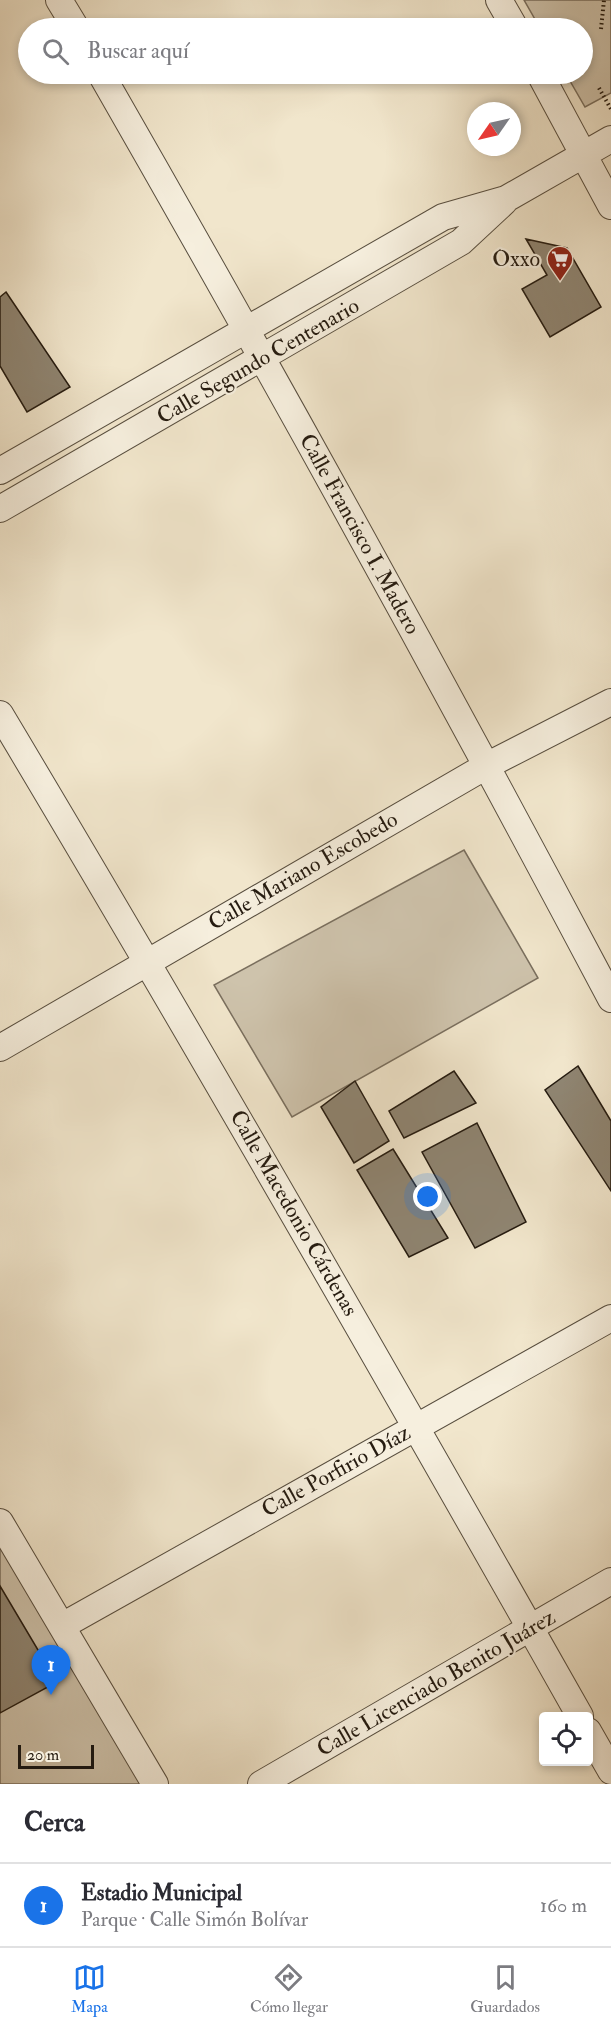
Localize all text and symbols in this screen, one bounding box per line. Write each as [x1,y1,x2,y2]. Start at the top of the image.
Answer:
search box [18,18,593,84]
icon: search [39,35,72,68]
text: Buscar aquí [87,37,189,65]
north arrow [467,102,521,156]
supermarket icon: Oxxo [545,244,575,282]
place label: Oxxo [492,245,540,273]
street label: Calle Segundo Centenario [152,292,364,430]
street label: Calle Francisco I. Madero [293,429,427,639]
street label: Calle Mariano Escobedo [203,805,403,937]
street label: Calle Macedonio Cárdenas [224,1105,364,1321]
your location [413,1182,442,1211]
street label: Calle Porfirio Díaz [257,1418,416,1523]
street label: Calle Licenciado Benito Juárez [312,1603,561,1763]
pin: 1 [32,1646,70,1695]
map controls [539,1712,593,1766]
button: locate [539,1712,593,1766]
scale bar [18,1742,94,1770]
text: 20 m [27,1745,59,1765]
text: Cerca [24,1807,85,1839]
text: Estadio Municipal [81,1879,242,1907]
text: 1 [40,1893,47,1918]
text: 160 m [540,1893,587,1918]
text: Parque · Calle Simón Bolívar [81,1907,308,1932]
tab: Mapa [71,1961,108,2017]
tab: Cómo llegar [250,1961,328,2017]
tab: Guardados [470,1961,540,2017]

